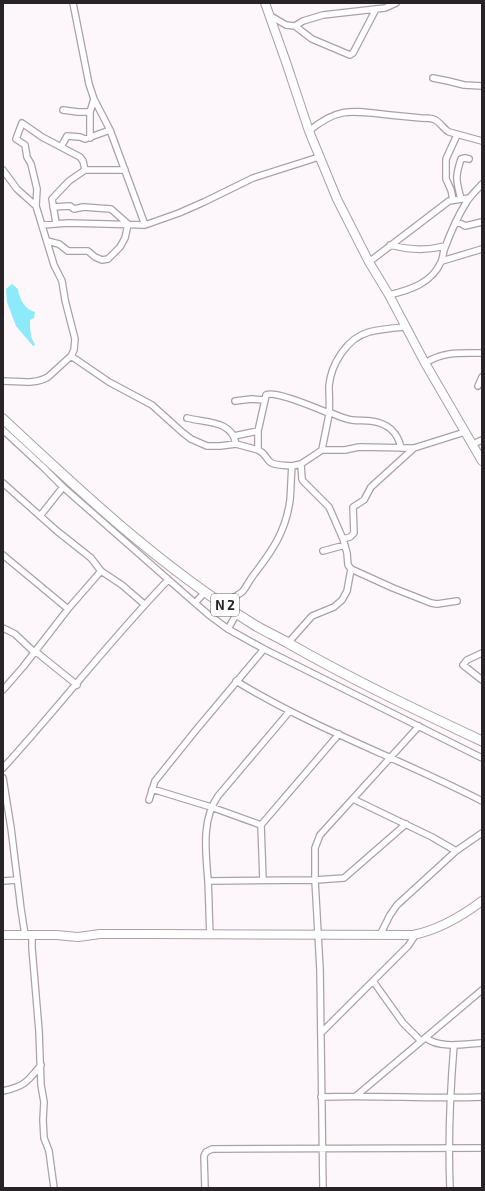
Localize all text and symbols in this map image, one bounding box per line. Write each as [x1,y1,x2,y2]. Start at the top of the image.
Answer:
road number: N 2 [211,594,239,616]

